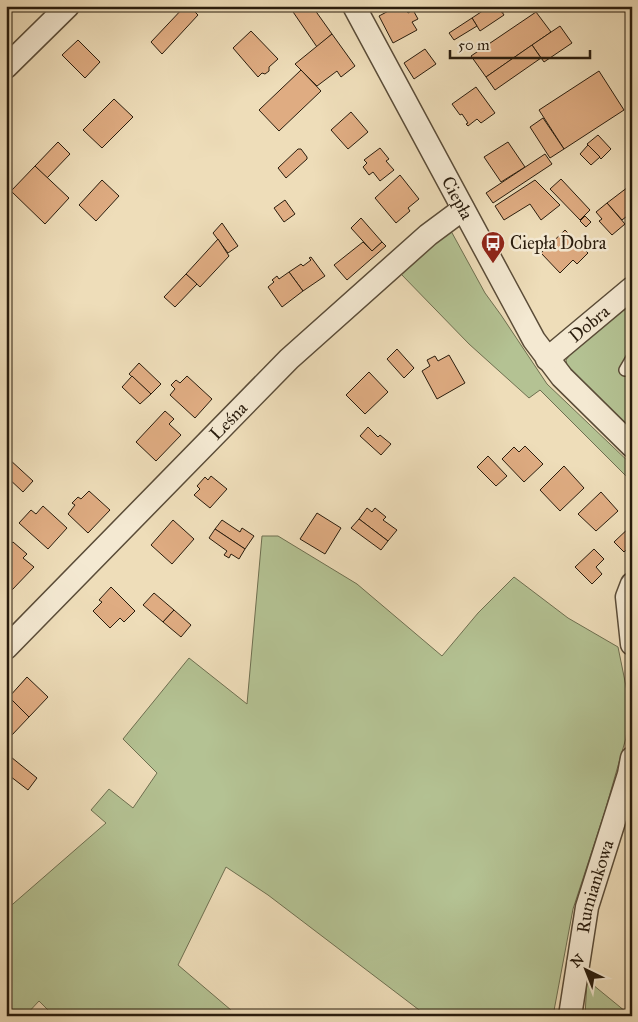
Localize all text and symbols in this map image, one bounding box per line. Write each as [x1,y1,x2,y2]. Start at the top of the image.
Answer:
scale bar [450,28,590,60]
text: 50 m [458,36,490,54]
street label: Ciepła [437,172,478,224]
bus stop icon: Ciepła Dobra [480,230,506,264]
place label: Ciepła Dobra [510,232,607,254]
street label: Dobra [564,300,614,347]
street label: Leśna [205,397,252,444]
street label: Rumiankowa [572,837,619,935]
north arrow [560,944,610,994]
text: N [567,951,588,971]

